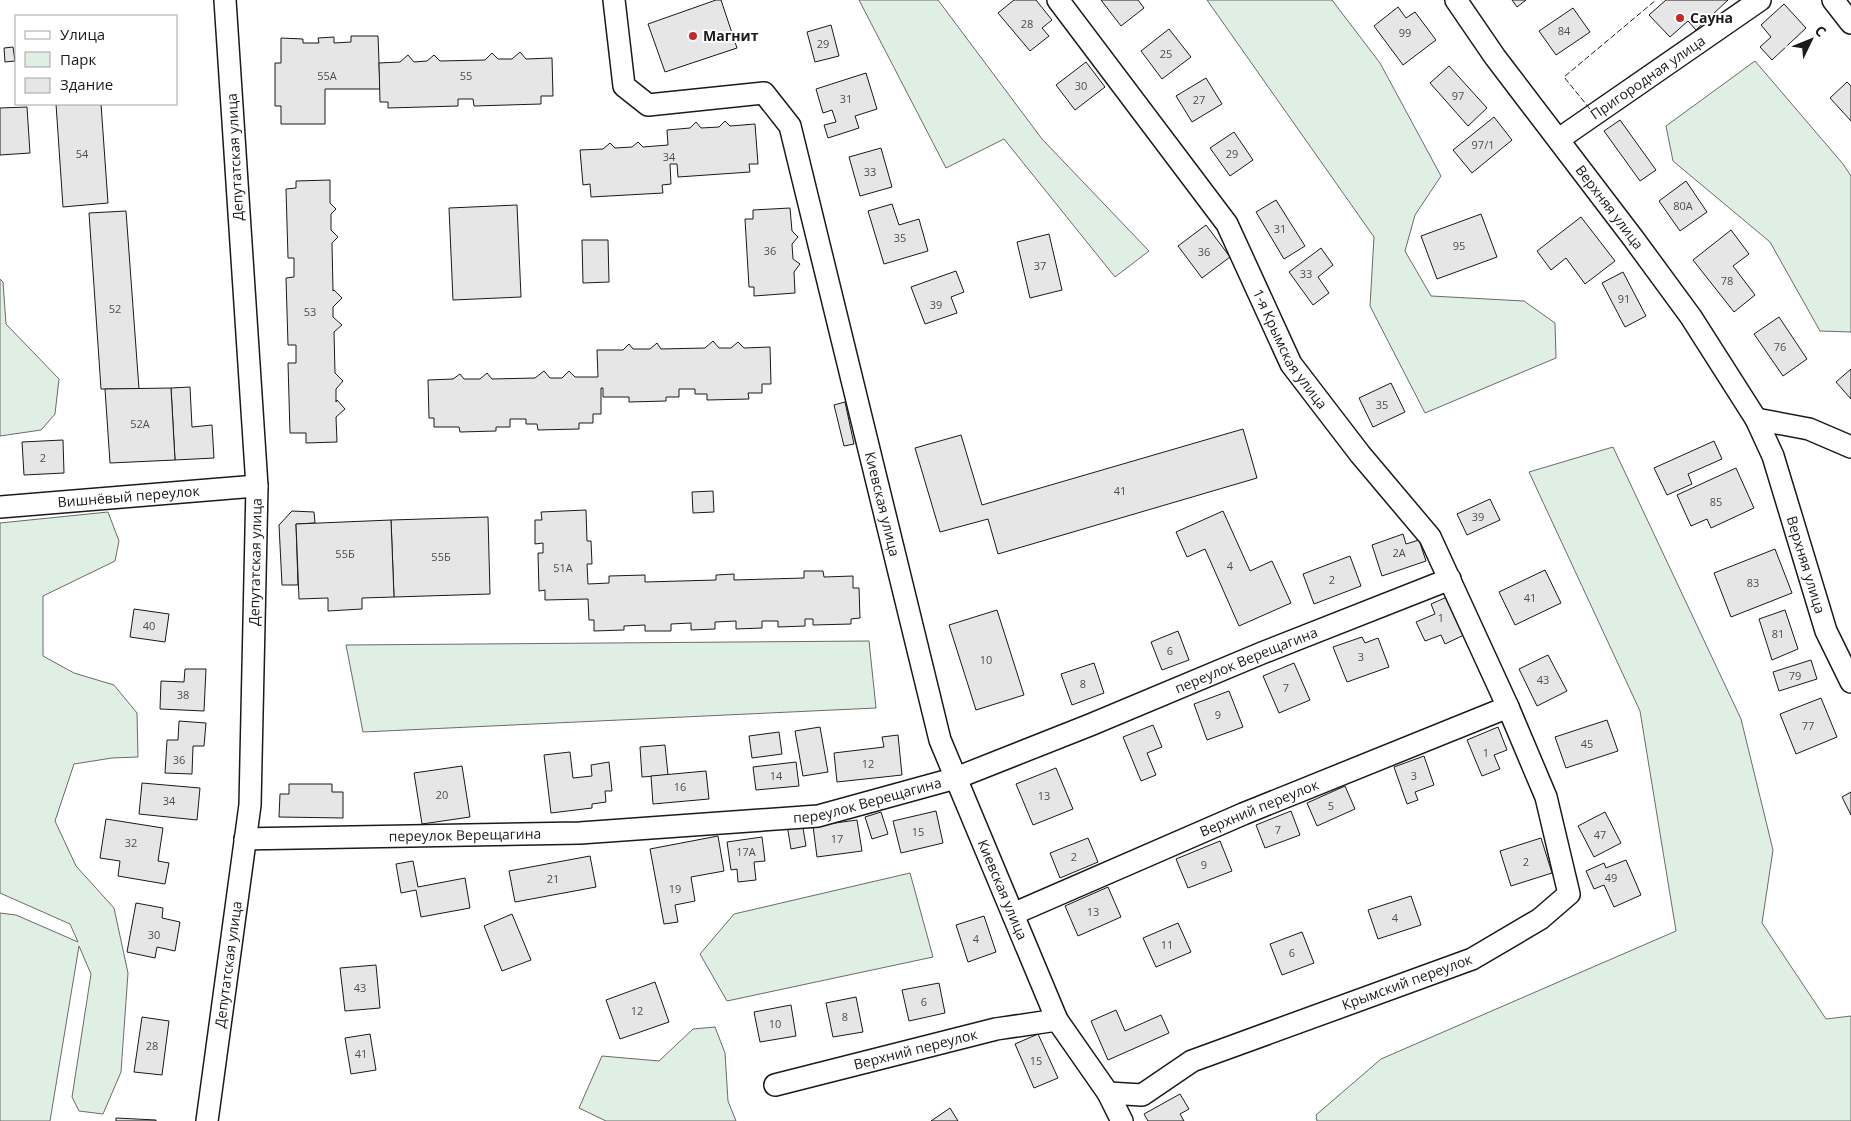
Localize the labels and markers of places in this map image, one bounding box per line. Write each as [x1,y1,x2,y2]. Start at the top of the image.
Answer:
place label: Сауна [1690,8,1733,27]
marker: Сауна [1674,12,1686,24]
place label: Магнит [703,26,759,45]
marker: Магнит [687,30,699,42]

